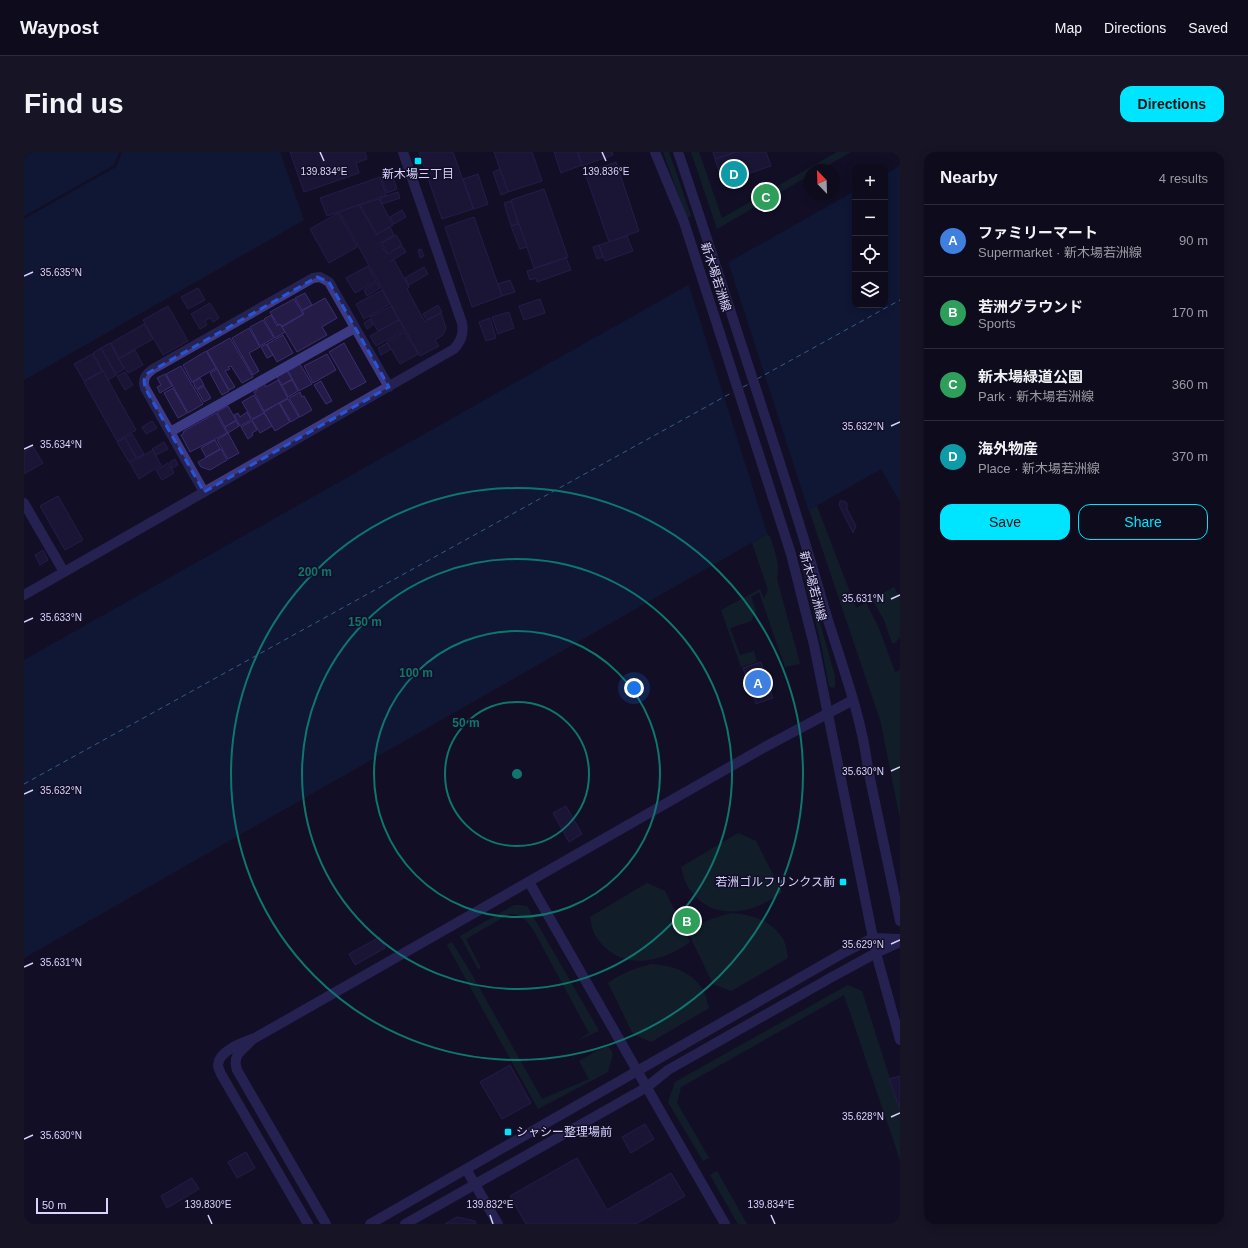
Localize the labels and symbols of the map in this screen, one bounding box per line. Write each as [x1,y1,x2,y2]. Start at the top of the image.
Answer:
marker: 新木場三丁目 [413,156,423,166]
pin: D [721,159,747,189]
north arrow [804,164,840,200]
text: 139.834°E [301,166,348,177]
text: 139.836°E [583,166,630,177]
place label: 新木場三丁目 [382,167,454,181]
pin: C [753,182,779,212]
street label: 新木場若洲線 [698,241,734,313]
text: 35.635°N [40,267,82,278]
text: 35.632°N [842,421,884,432]
text: 35.634°N [40,439,82,450]
street label: 新木場若洲線 [797,549,829,623]
text: 200 m [298,565,332,579]
text: 35.631°N [842,593,884,604]
text: 35.633°N [40,612,82,623]
text: 150 m [348,615,382,629]
text: 100 m [399,666,433,680]
pin: A [745,668,771,698]
your location [624,678,644,698]
text: 50 m [452,716,480,730]
text: 35.630°N [842,766,884,777]
centre of rings [510,767,524,781]
text: 35.632°N [40,785,82,796]
place label: 若洲ゴルフリンクス前 [715,875,835,889]
marker: 若洲ゴルフリンクス前 [838,877,848,887]
pin: B [674,906,700,936]
text: 35.629°N [842,939,884,950]
text: 35.631°N [40,957,82,968]
text: 35.628°N [842,1111,884,1122]
place label: シャシー整理場前 [516,1125,612,1139]
marker: シャシー整理場前 [503,1127,513,1137]
text: 35.630°N [40,1130,82,1141]
scale bar [36,1196,108,1215]
text: 139.830°E [185,1199,232,1210]
text: 139.832°E [467,1199,514,1210]
text: 139.834°E [748,1199,795,1210]

